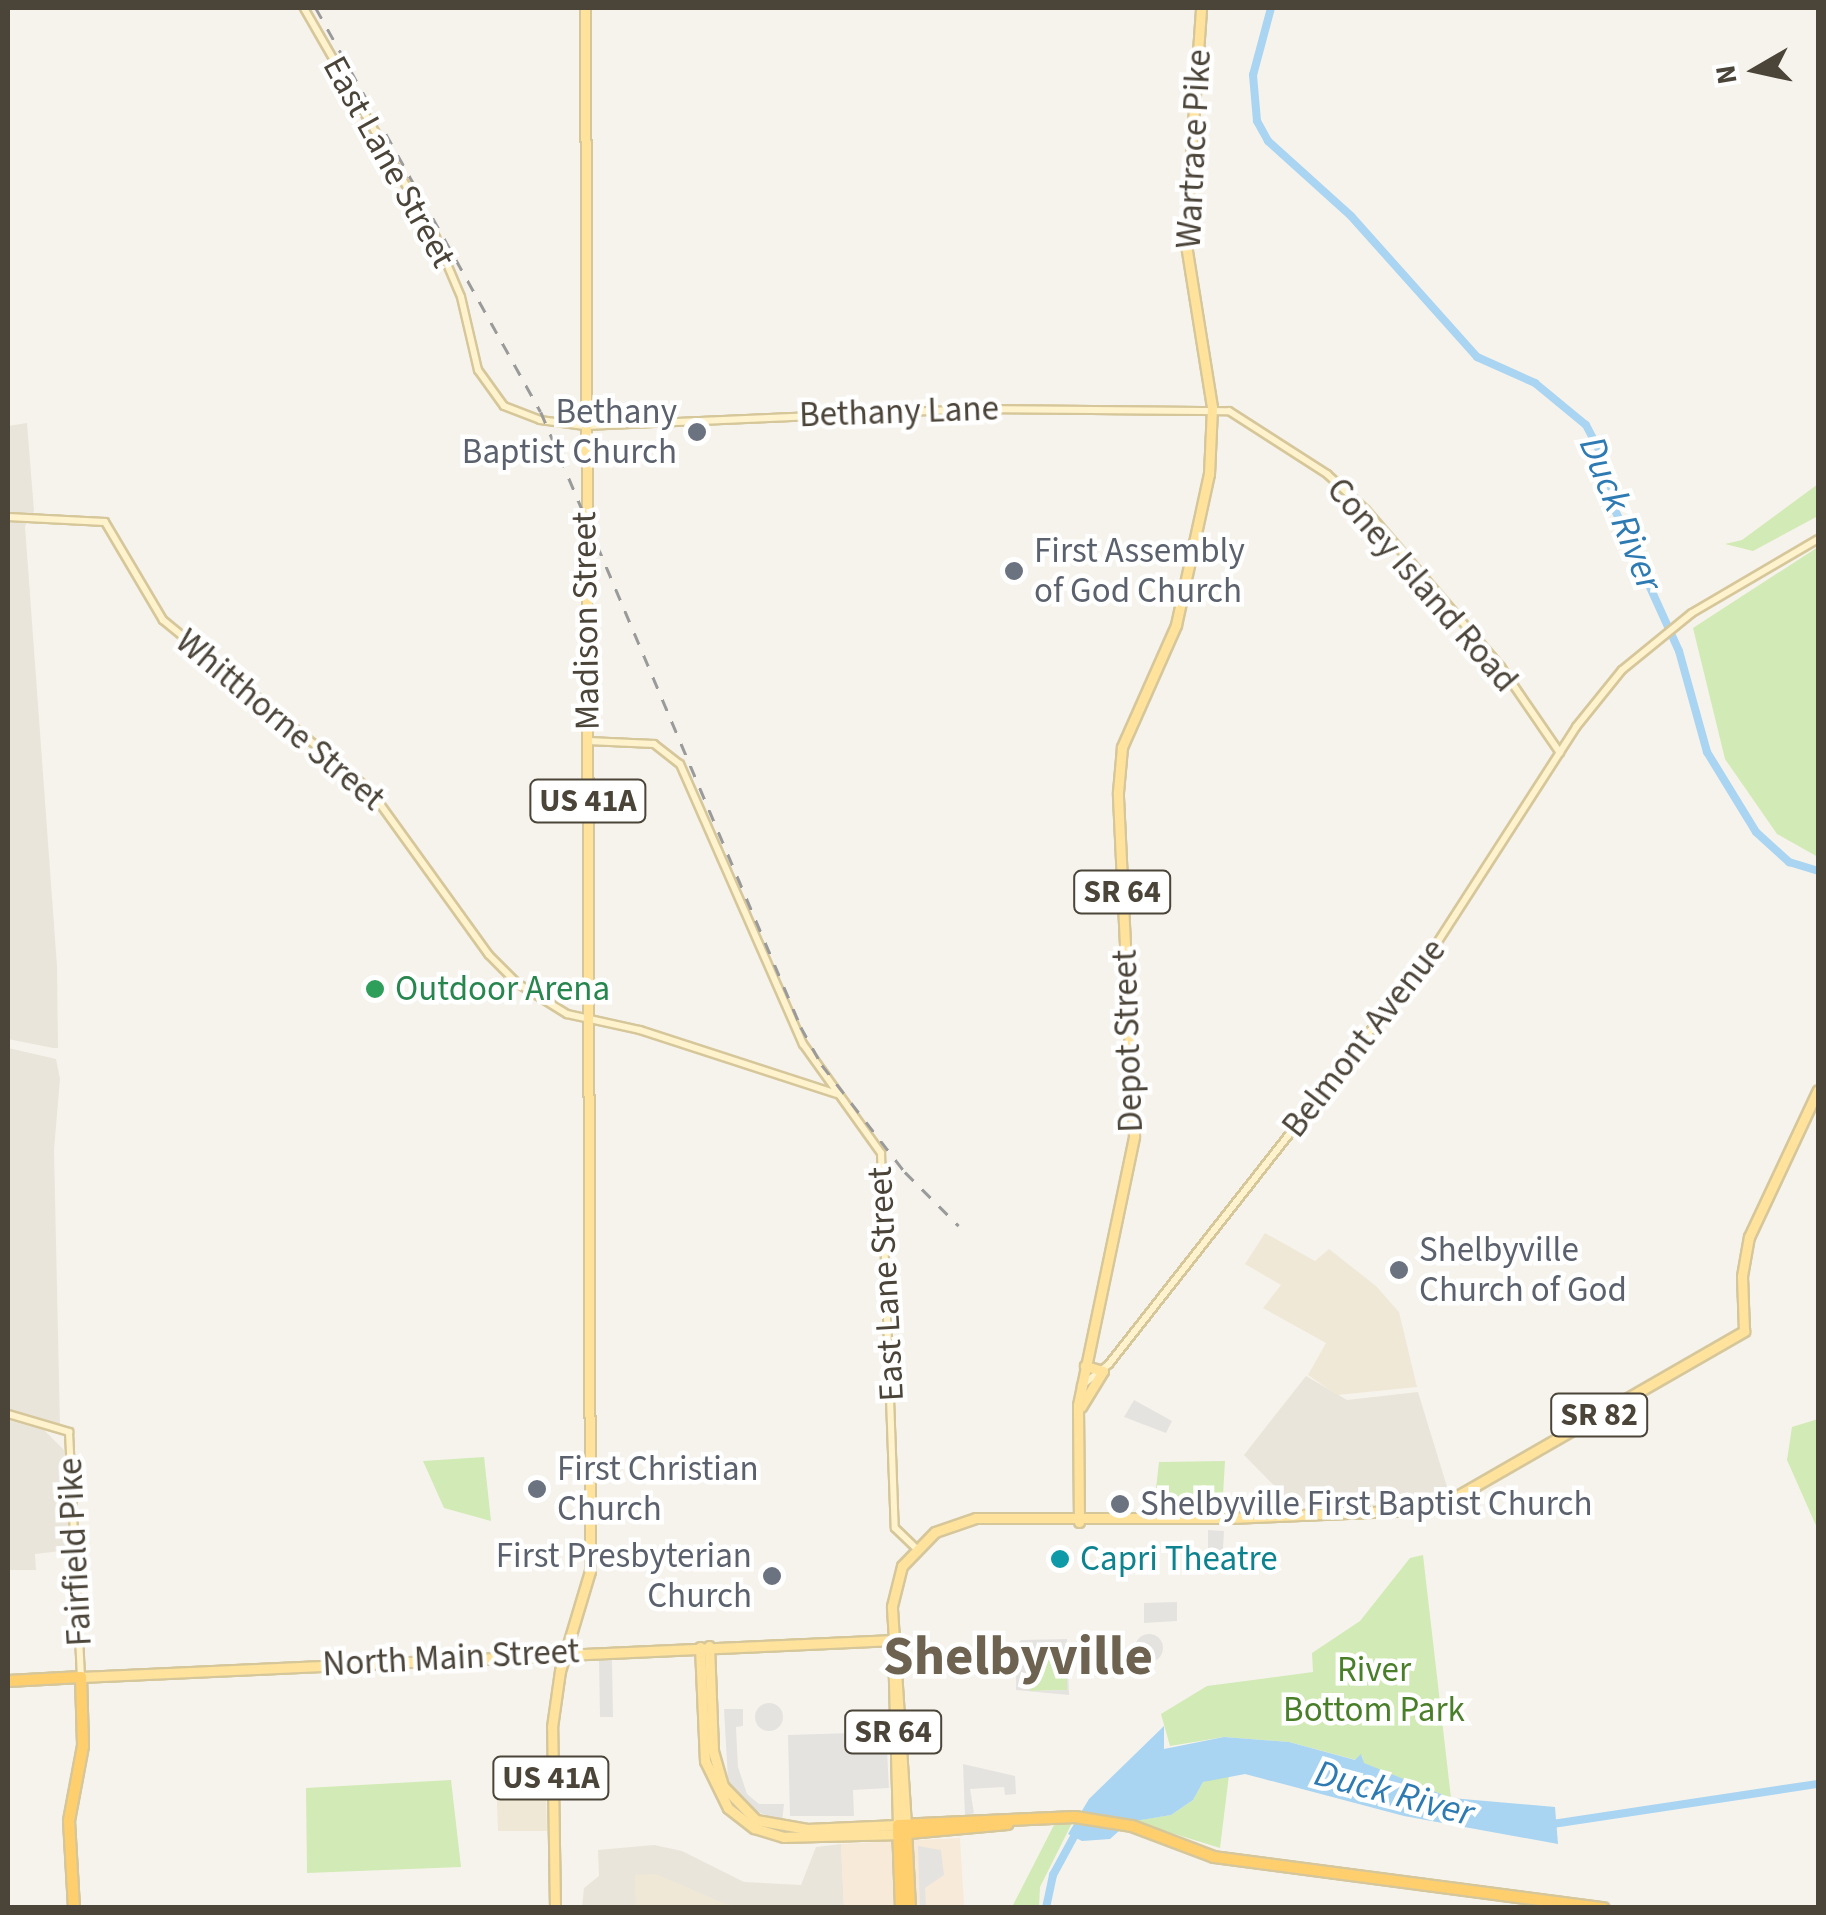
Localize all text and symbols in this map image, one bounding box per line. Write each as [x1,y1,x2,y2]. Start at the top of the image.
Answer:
north arrow [1706,20,1806,120]
street label: Wartrace Pike [1168,48,1220,250]
street label: East Lane Street [314,49,464,275]
text: N [1705,62,1748,87]
street label: Bethany Lane [798,388,1000,436]
place label: Bethany Baptist Church [462,391,677,473]
marker: Bethany Baptist Church [686,421,708,443]
water label: Duck River [1568,430,1672,598]
street label: Coney Island Road [1318,469,1526,701]
street label: Madison Street [563,511,609,731]
place label: First Assembly of God Church [1034,530,1245,612]
marker: First Assembly of God Church [1003,560,1025,582]
street label: Whitthorne Street [167,621,393,819]
road number: US 41A [528,774,648,828]
road number: SR 64 [1072,865,1172,919]
street label: Belmont Avenue [1273,930,1455,1146]
street label: Depot Street [1104,949,1152,1133]
place label: Outdoor Arena [395,968,610,1010]
marker: Outdoor Arena [364,978,386,1000]
street label: East Lane Street [859,1166,913,1402]
place label: Shelbyville Church of God [1419,1229,1627,1311]
marker: Shelbyville Church of God [1388,1259,1410,1281]
road number: SR 82 [1549,1388,1649,1442]
place label: First Christian Church [557,1448,759,1530]
street label: Fairfield Pike [49,1457,101,1647]
marker: First Christian Church [526,1478,548,1500]
place label: Shelbyville First Baptist Church [1140,1483,1593,1525]
marker: Shelbyville First Baptist Church [1109,1493,1131,1515]
place label: First Presbyterian Church [496,1535,752,1617]
place label: Capri Theatre [1080,1538,1278,1580]
marker: Capri Theatre [1049,1548,1071,1570]
marker: First Presbyterian Church [761,1565,783,1587]
district label: Shelbyville [883,1625,1153,1691]
street label: North Main Street [321,1630,581,1686]
park label: River Bottom Park [1283,1649,1465,1731]
road number: SR 64 [843,1705,943,1759]
road number: US 41A [491,1751,611,1805]
water label: Duck River [1309,1751,1479,1837]

